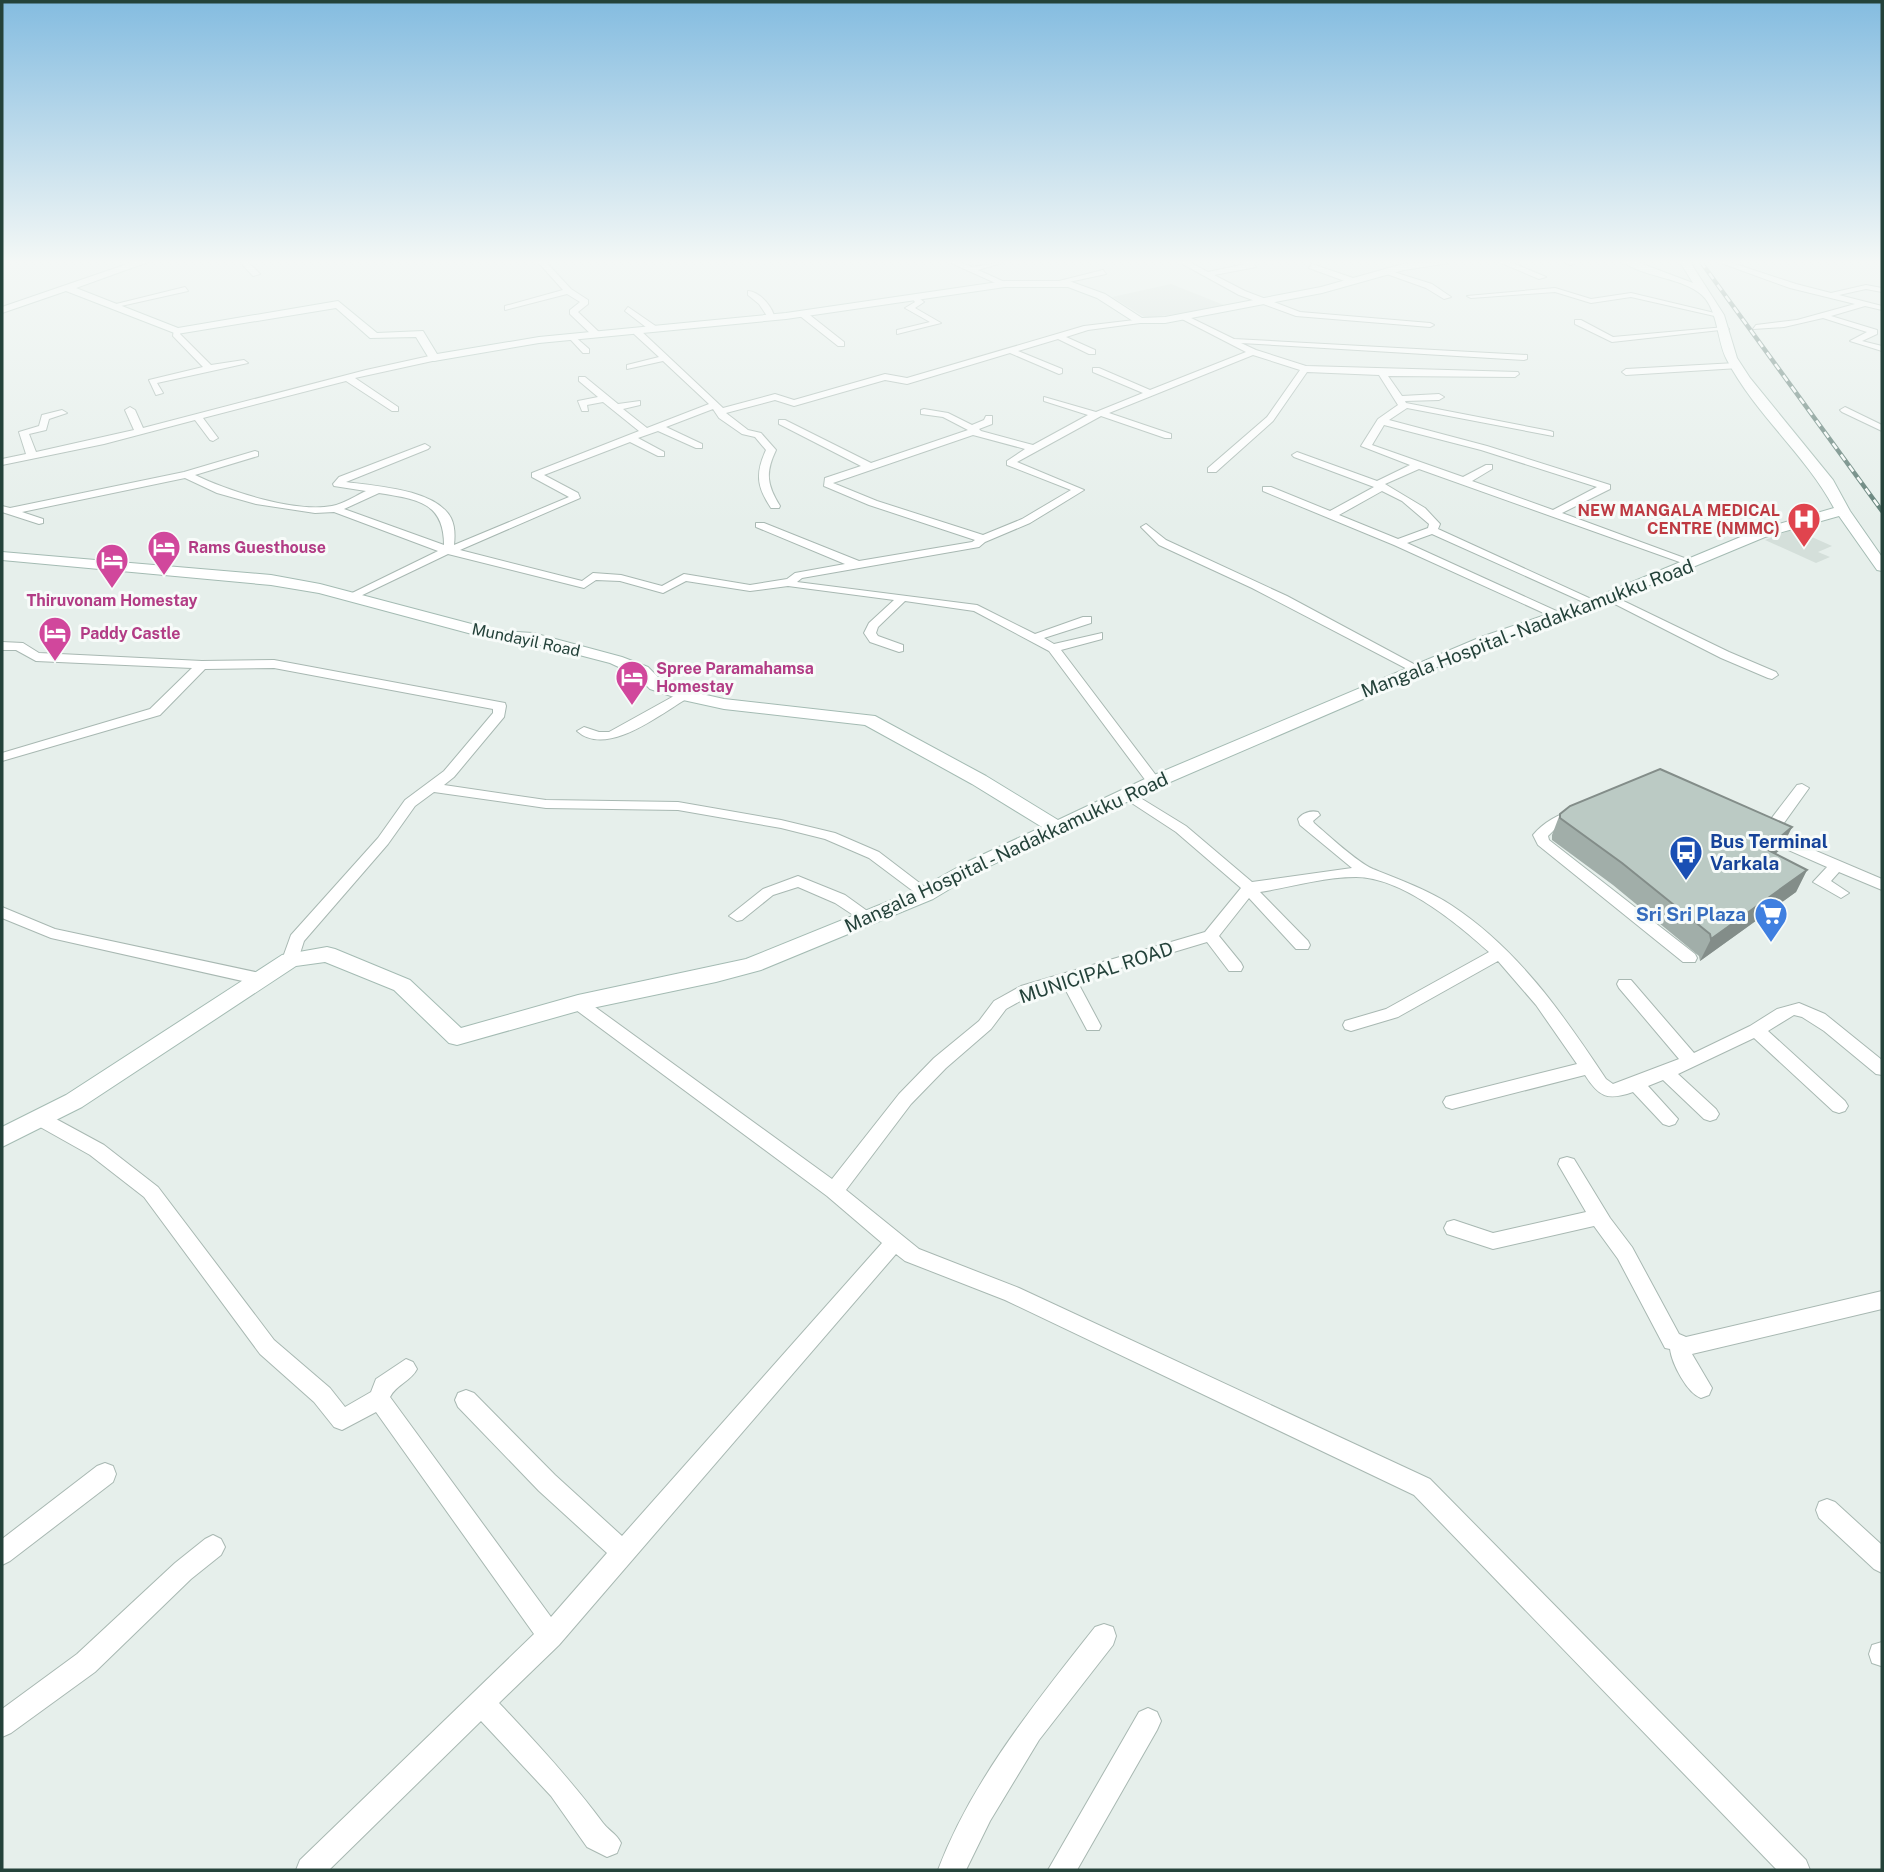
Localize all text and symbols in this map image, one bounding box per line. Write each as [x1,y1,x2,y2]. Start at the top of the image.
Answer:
hospital icon: NEW MANGALA MEDICAL CENTRE (NMMC) [1785,500,1823,549]
place label: NEW MANGALA MEDICAL CENTRE (NMMC) [1577,501,1780,538]
hotel icon: Rams Guesthouse [145,528,183,577]
place label: Rams Guesthouse [188,538,326,557]
hotel icon: Thiruvonam Homestay [93,541,131,590]
street label: Mangala Hospital - Nadakkamukku Road [1358,554,1696,702]
place label: Thiruvonam Homestay [26,591,198,610]
hotel icon: Paddy Castle [36,614,74,663]
street label: Mundayil Road [470,619,582,661]
place label: Paddy Castle [80,624,181,643]
hotel icon: Spree Paramahamsa Homestay [613,658,651,707]
place label: Spree Paramahamsa Homestay [656,659,814,696]
street label: Mangala Hospital - Nadakkamukku Road [841,767,1171,937]
place label: Bus Terminal Varkala [1710,830,1828,874]
bus stop icon: Bus Terminal Varkala [1667,833,1705,882]
supermarket icon: Sri Sri Plaza [1752,895,1790,944]
place label: Sri Sri Plaza [1636,903,1746,925]
street label: MUNICIPAL ROAD [1016,937,1176,1007]

